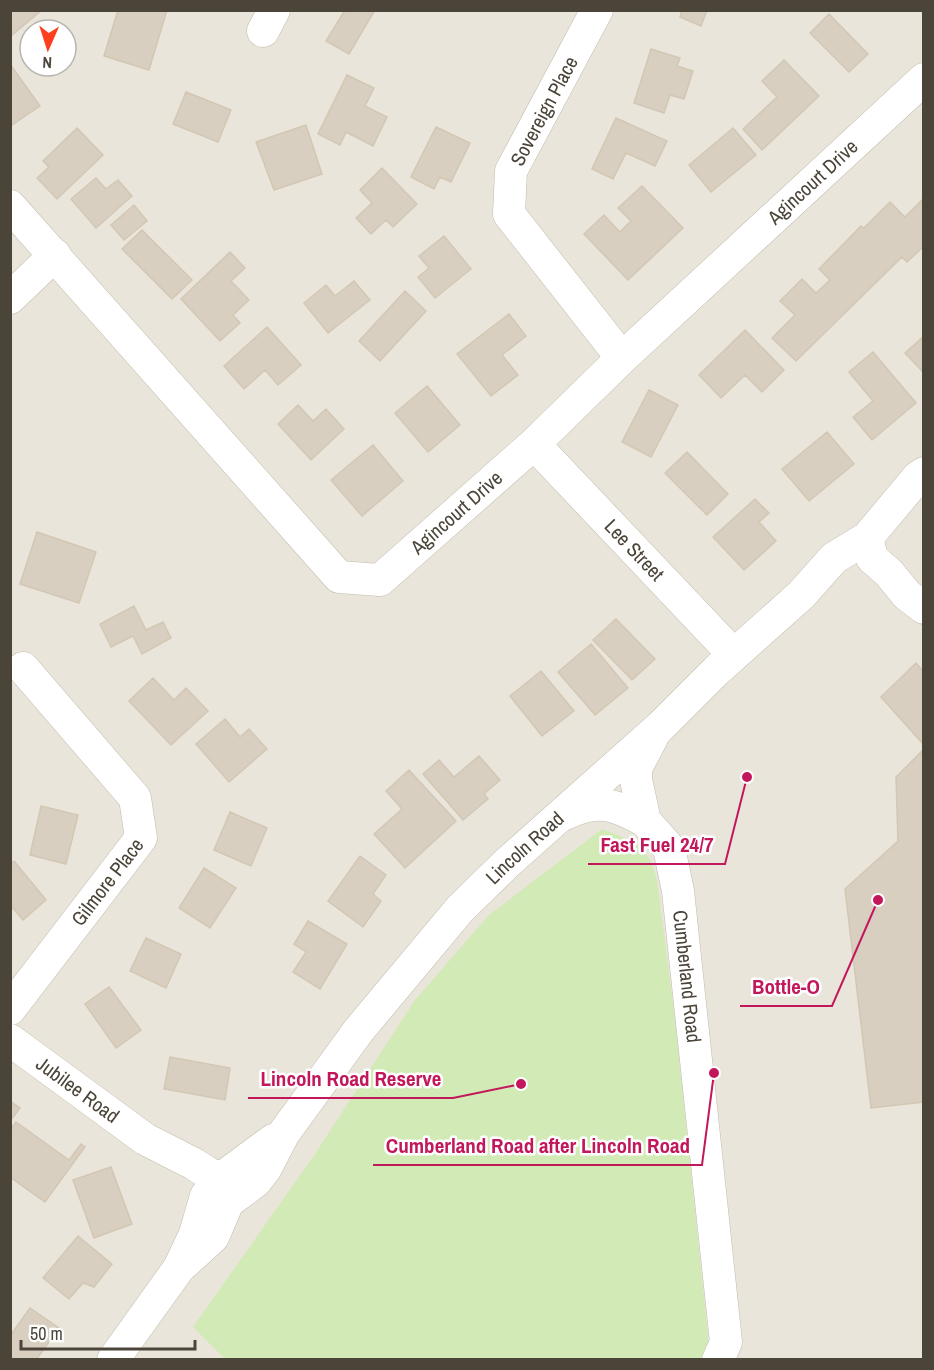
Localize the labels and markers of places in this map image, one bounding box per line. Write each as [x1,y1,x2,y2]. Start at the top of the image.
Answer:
callout: Fast Fuel 24/7 [588,825,725,864]
callout: Bottle-O [740,967,832,1006]
callout: Lincoln Road Reserve [248,1059,453,1098]
callout: Cumberland Road after Lincoln Road [373,1126,702,1165]

